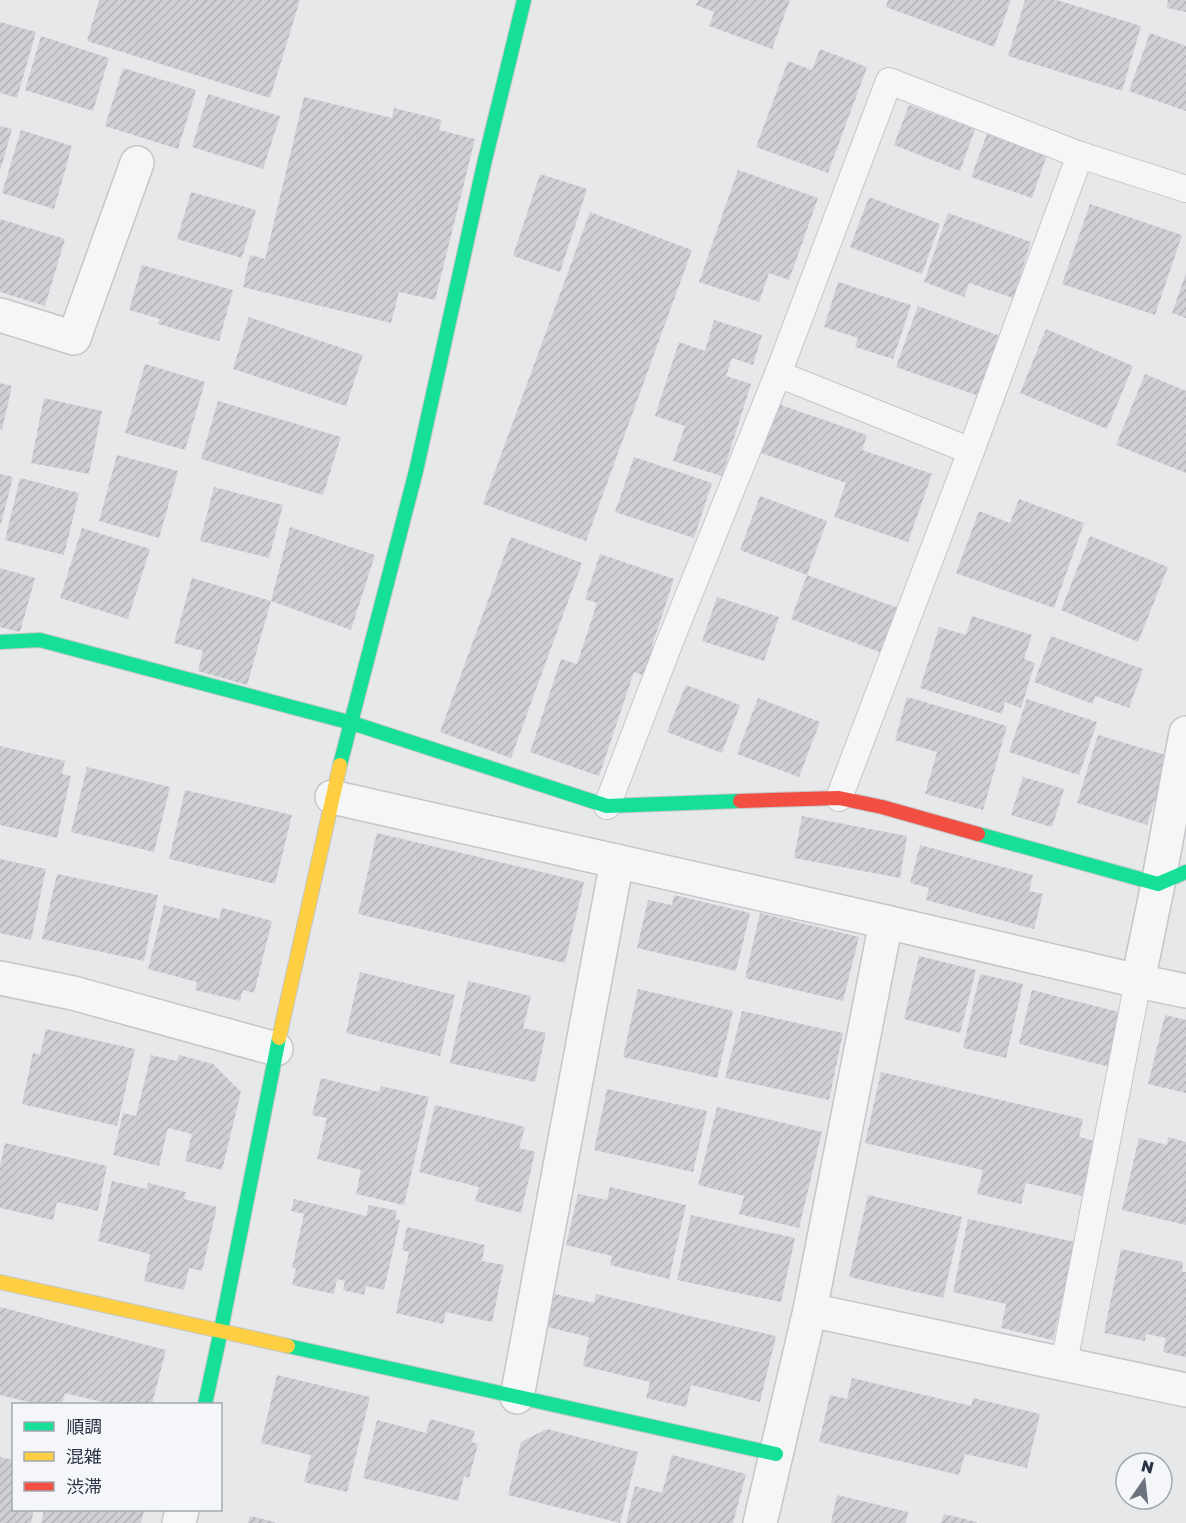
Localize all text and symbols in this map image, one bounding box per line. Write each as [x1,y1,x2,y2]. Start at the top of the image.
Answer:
legend [12,1403,222,1511]
text: 順調 [66,1415,102,1437]
text: 混雑 [66,1445,102,1467]
north arrow [1114,1451,1174,1511]
text: N [1139,1455,1156,1478]
text: 渋滞 [66,1475,102,1497]

